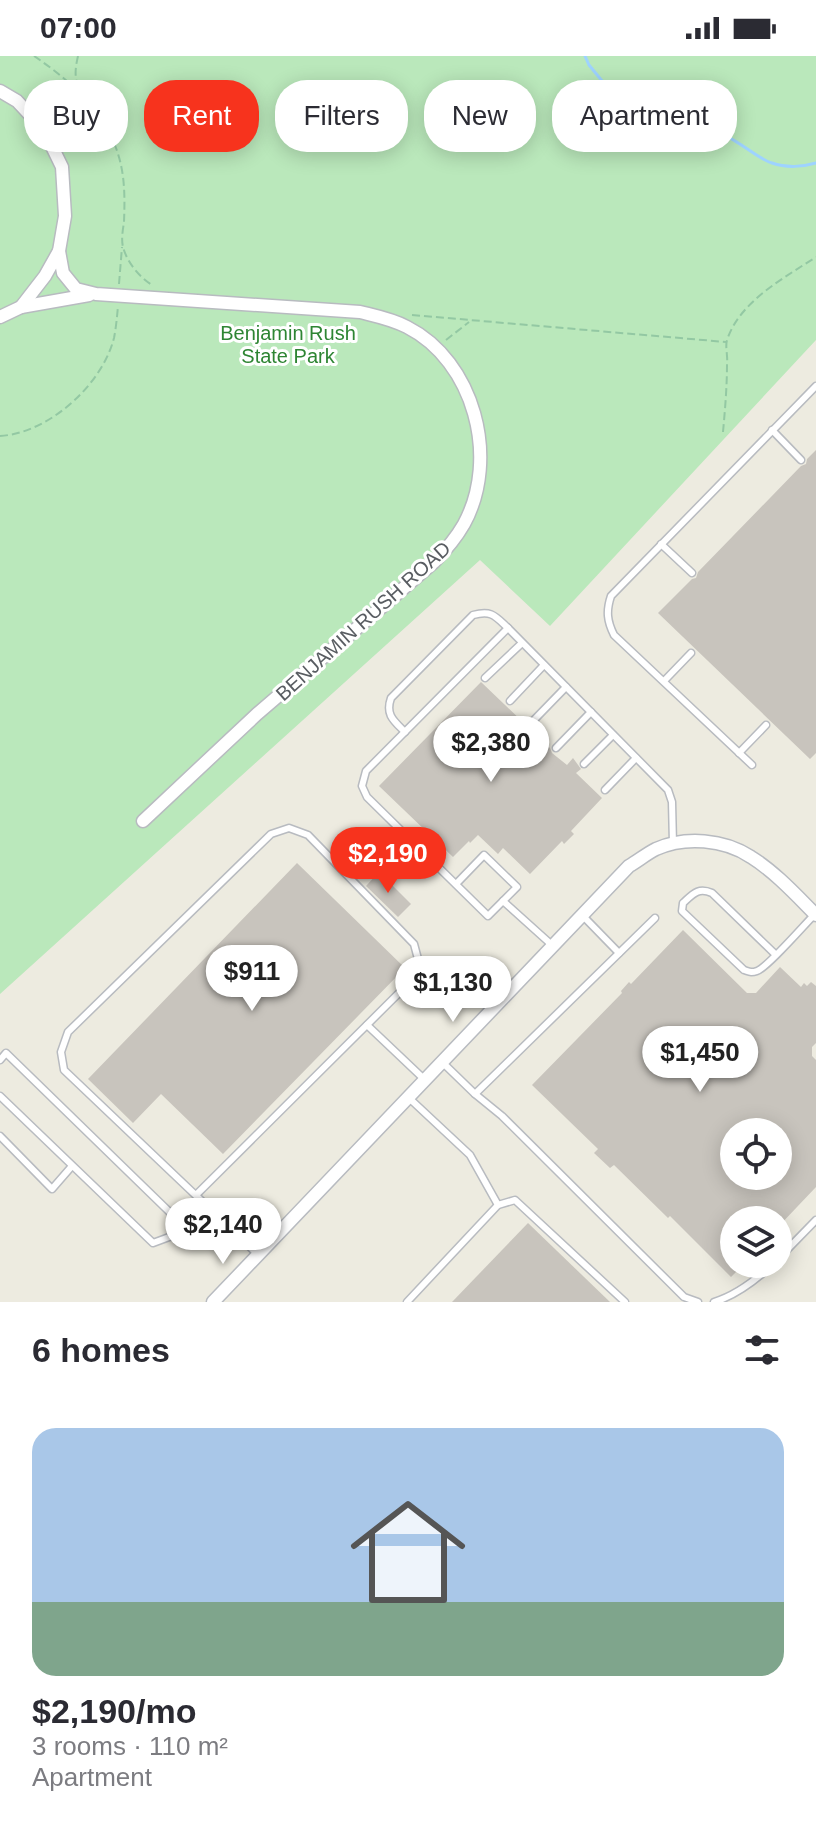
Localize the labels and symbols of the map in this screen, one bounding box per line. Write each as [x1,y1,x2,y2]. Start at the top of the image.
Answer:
park label: Benjamin Rush State Park [220,322,356,367]
street label: BENJAMIN RUSH ROAD [271,537,455,705]
pin: $2,380 [426,716,556,784]
pin: $2,190 [323,827,453,895]
pin: $911 [205,945,299,1013]
pin: $1,130 [388,956,518,1024]
pin: $1,450 [635,1026,765,1094]
pin: $2,140 [158,1198,288,1266]

